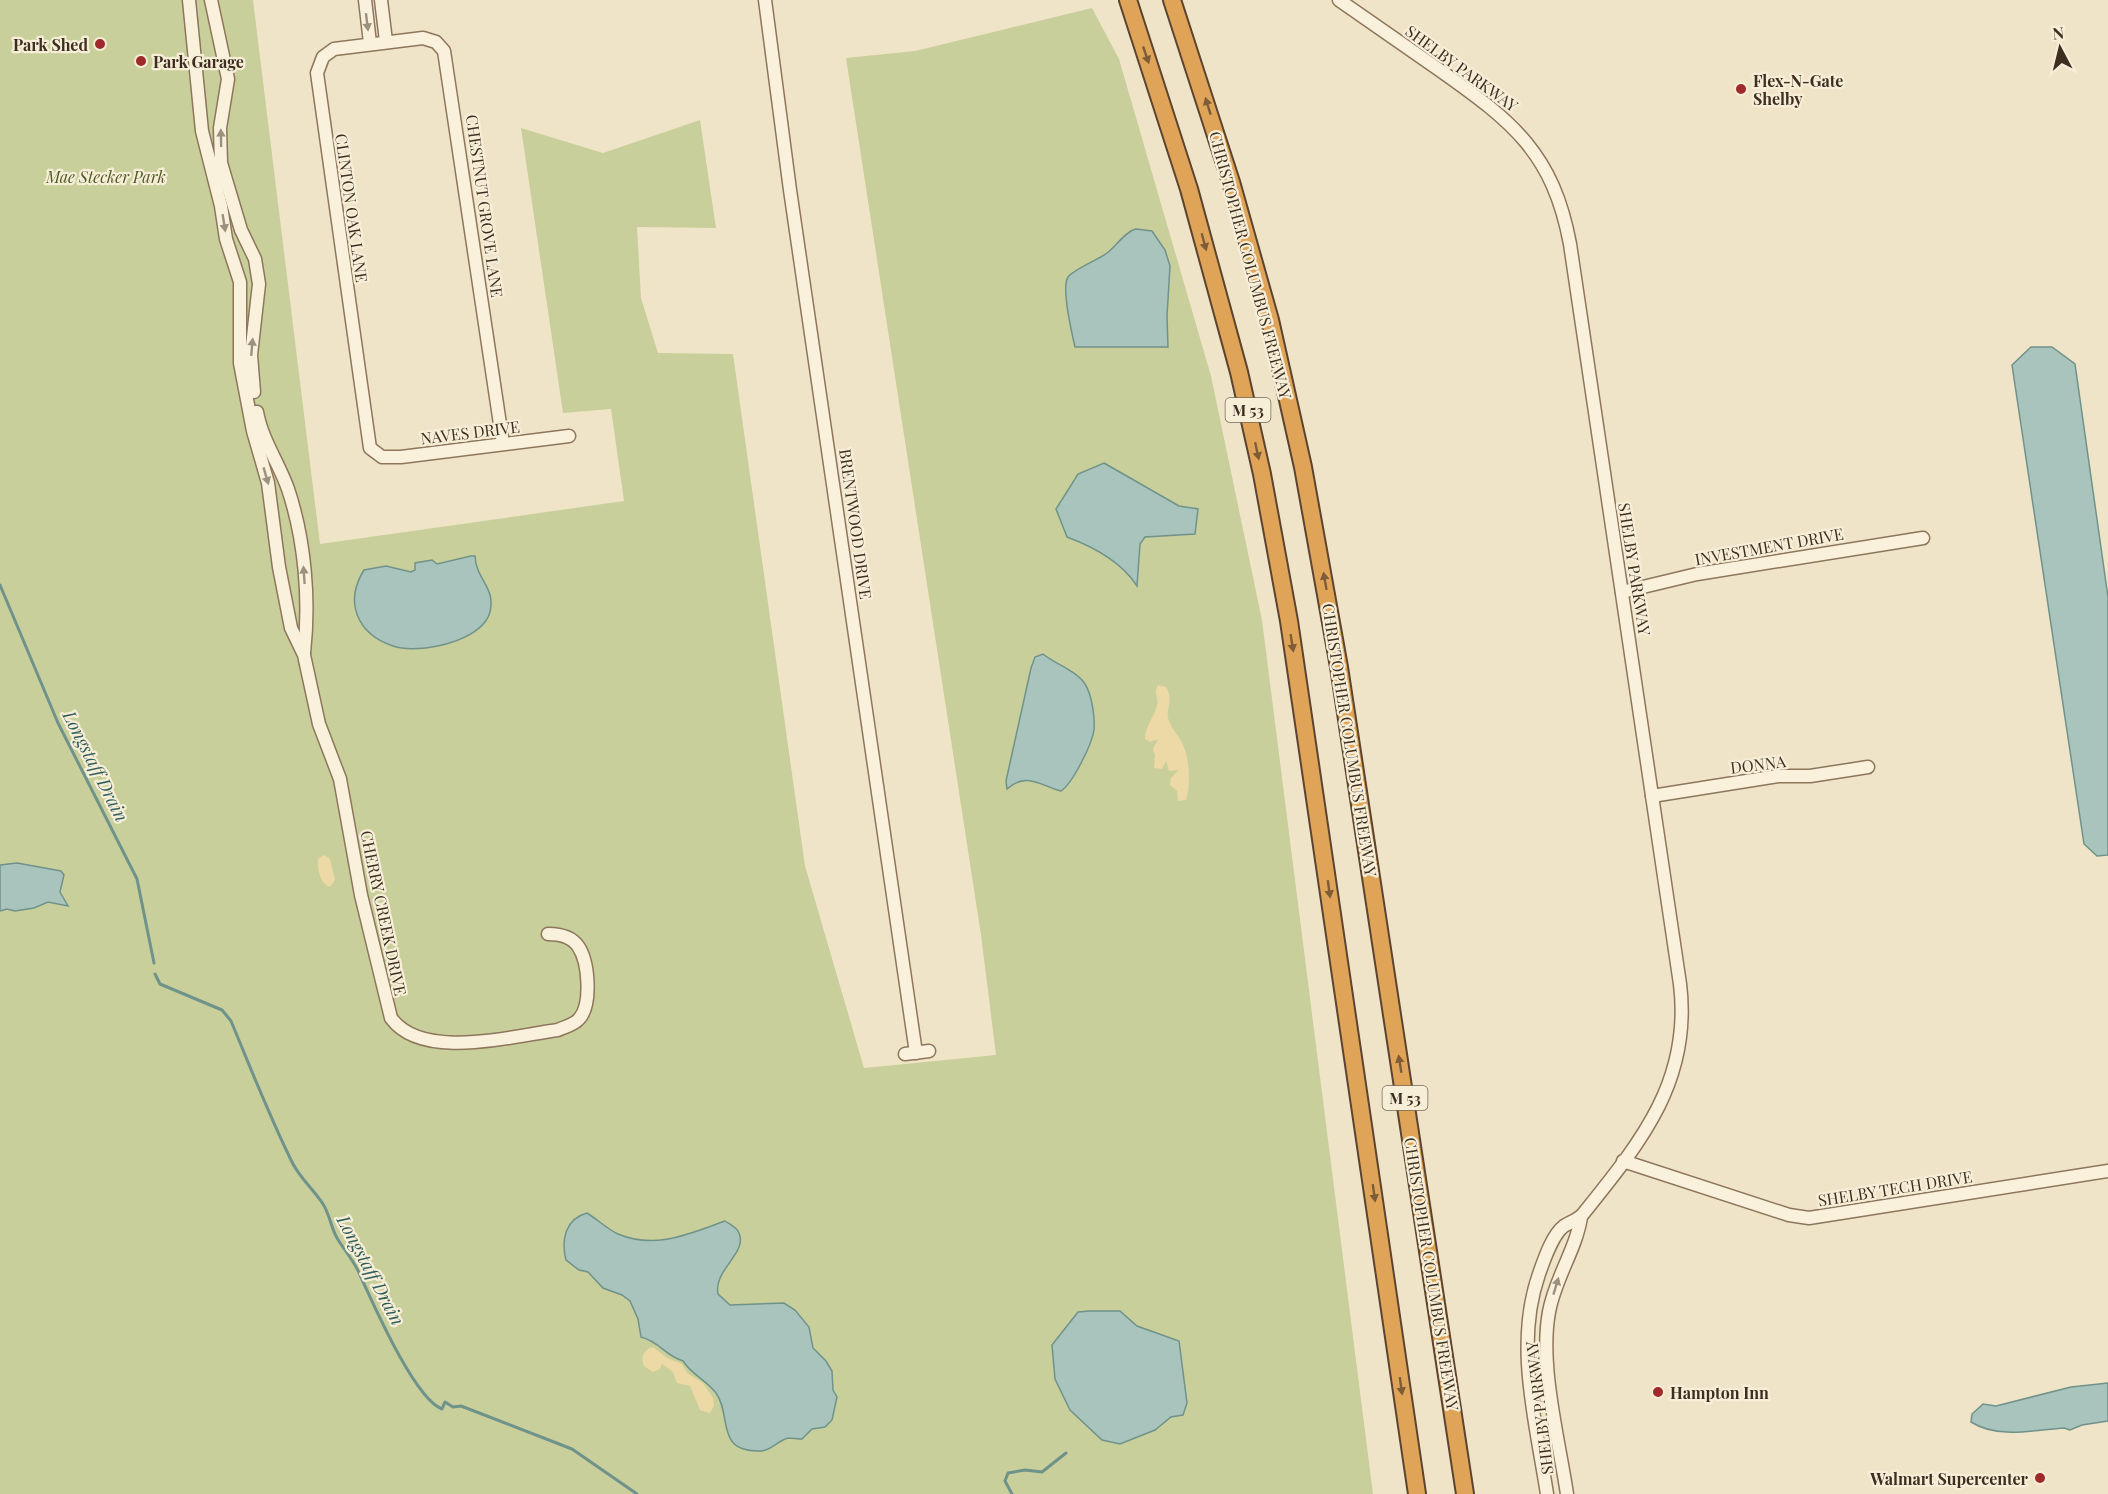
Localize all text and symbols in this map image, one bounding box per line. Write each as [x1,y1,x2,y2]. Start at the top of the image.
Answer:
one-way arrow [363,12,372,31]
north arrow [2030,18,2090,78]
street label: SHELBY PARKWAY [1402,20,1523,116]
text: N [2051,21,2066,44]
place label: Park Shed [13,34,88,55]
marker: Park Shed [93,37,107,51]
one-way arrow [1142,46,1152,64]
place label: Park Garage [153,51,244,72]
marker: Park Garage [134,54,148,68]
place label: Flex-N-Gate Shelby [1753,70,1843,109]
marker: Flex-N-Gate Shelby [1734,82,1748,96]
one-way arrow [1202,97,1212,115]
street label: CHESTNUT GROVE LANE [462,113,508,299]
one-way arrow [216,128,225,147]
street label: CHRISTOPHER COLUMBUS FREEWAY [1205,129,1297,402]
street label: CLINTON OAK LANE [331,132,373,284]
park label: Mae Stecker Park [45,166,166,187]
one-way arrow [219,214,228,233]
one-way arrow [1200,233,1209,251]
one-way arrow [247,337,257,356]
road number: M 53 [1226,398,1270,422]
street label: NAVES DRIVE [419,415,521,449]
one-way arrow [1253,442,1262,461]
street label: BRENTWOOD DRIVE [835,447,877,601]
one-way arrow [262,467,271,485]
street label: SHELBY PARKWAY [1614,501,1656,637]
street label: INVESTMENT DRIVE [1693,523,1845,569]
one-way arrow [299,566,309,585]
one-way arrow [1320,571,1329,590]
street label: CHRISTOPHER COLUMBUS FREEWAY [1318,602,1382,879]
one-way arrow [1288,633,1297,652]
water label: Longstaff Drain [57,706,134,826]
street label: DONNA [1729,750,1788,778]
street label: CHERRY CREEK DRIVE [356,829,412,997]
one-way arrow [1325,880,1334,899]
one-way arrow [1395,1054,1404,1073]
road number: M 53 [1382,1086,1428,1110]
street label: CHRISTOPHER COLUMBUS FREEWAY [1400,1136,1464,1413]
street label: SHELBY TECH DRIVE [1816,1165,1974,1211]
one-way arrow [1369,1183,1378,1202]
water label: Longstaff Drain [331,1210,410,1329]
one-way arrow [1552,1277,1561,1295]
street label: SHELBY PARKWAY [1520,1340,1558,1476]
one-way arrow [1396,1376,1405,1395]
place label: Hampton Inn [1670,1382,1769,1403]
marker: Hampton Inn [1651,1385,1665,1399]
place label: Walmart Supercenter [1869,1468,2029,1489]
marker: Walmart Supercenter [2033,1471,2047,1485]

